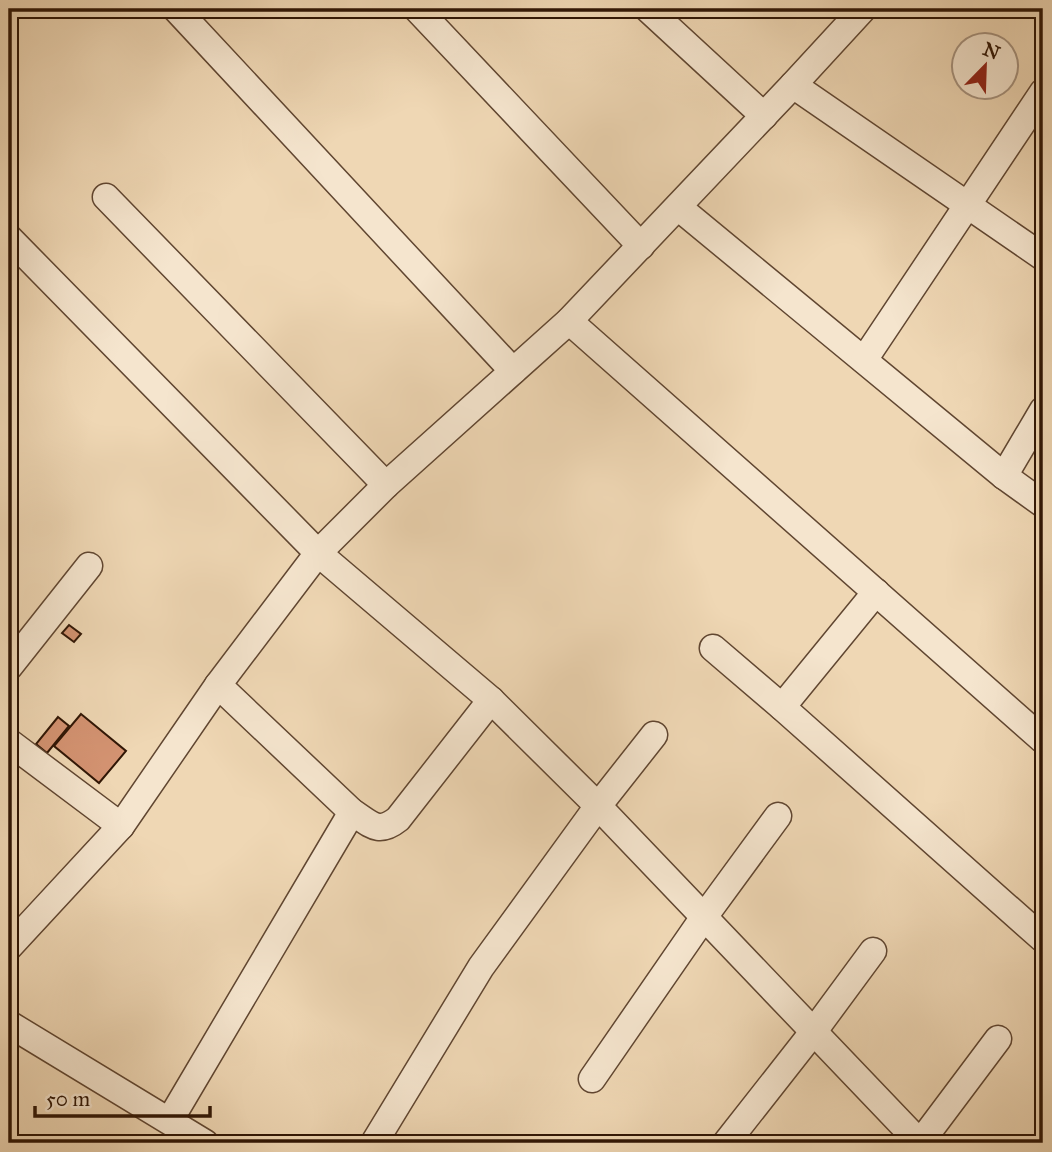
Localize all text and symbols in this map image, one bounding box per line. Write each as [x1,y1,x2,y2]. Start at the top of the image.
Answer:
north arrow [950,32,1020,102]
text: N [980,37,1003,65]
scale bar [35,1075,210,1119]
text: 50 m [46,1086,91,1112]

